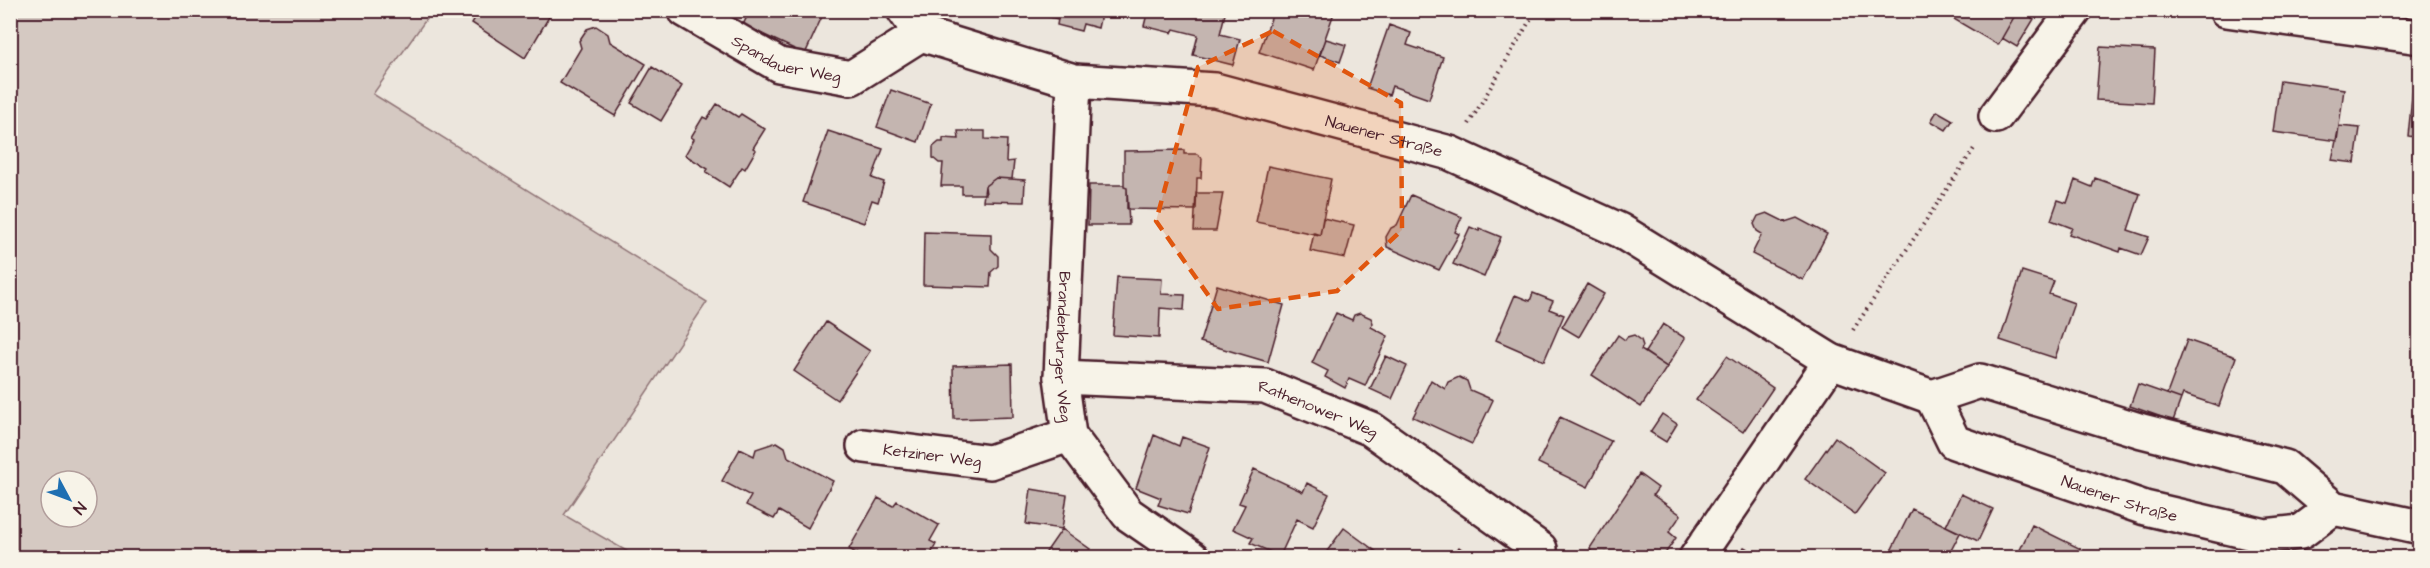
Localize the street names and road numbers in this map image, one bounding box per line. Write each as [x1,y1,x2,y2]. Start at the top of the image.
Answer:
street label: Spandauer Weg [727,30,843,89]
street label: Nauener Straße [1323,110,1445,163]
street label: Brandenburger Weg [1048,271,1077,424]
street label: Rathenower Weg [1258,376,1383,444]
street label: Ketziner Weg [882,439,983,474]
street label: Nauener Straße [2058,470,2180,527]

